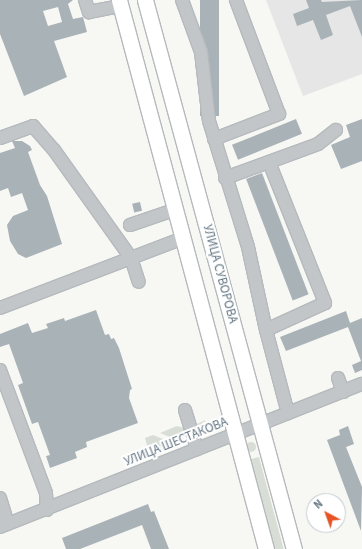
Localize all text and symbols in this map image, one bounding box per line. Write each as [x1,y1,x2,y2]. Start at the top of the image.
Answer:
street label: УЛИЦА СУВОРОВА [199,223,241,325]
street label: УЛИЦА ШЕСТАКОВА [122,414,230,470]
north arrow [306,493,346,533]
text: N [311,496,326,512]

